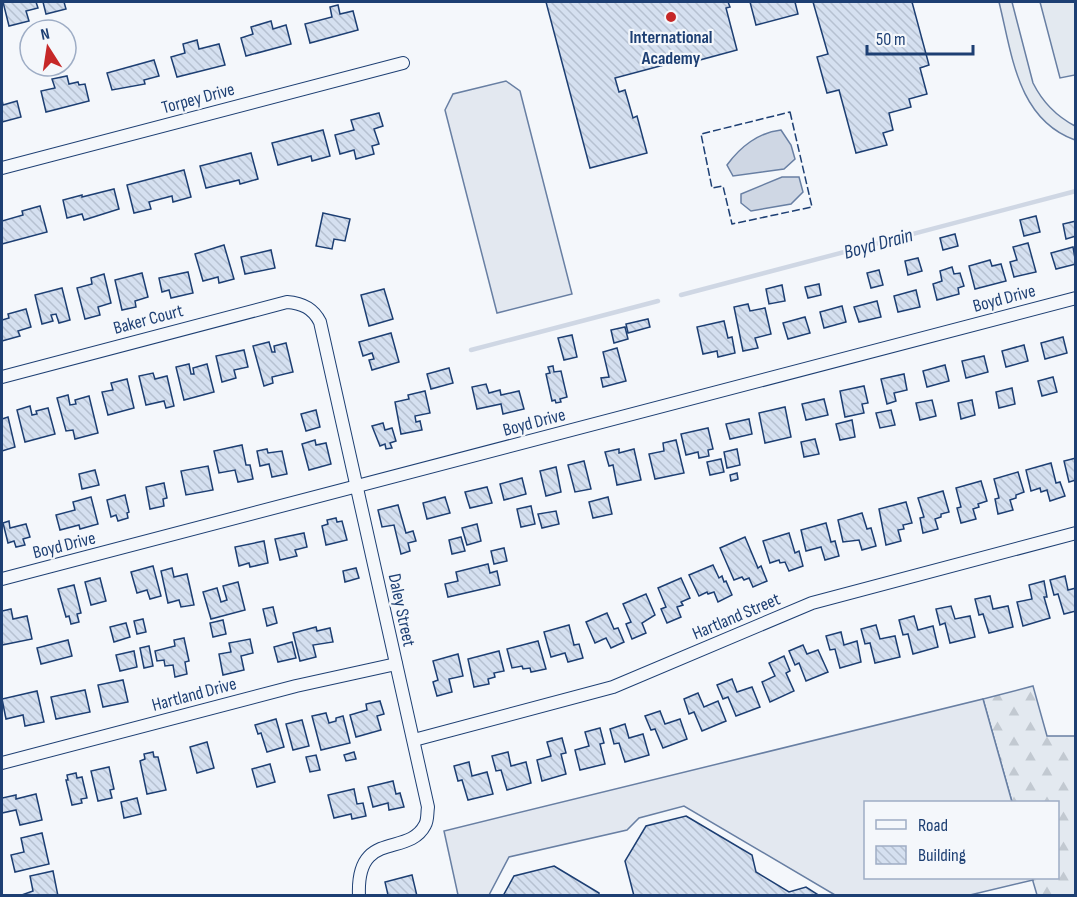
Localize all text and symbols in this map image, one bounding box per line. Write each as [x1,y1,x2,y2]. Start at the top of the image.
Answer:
marker: International Academy [664,10,678,24]
north arrow [18,18,78,78]
scale bar [867,18,974,56]
text: N [39,25,51,45]
place label: International Academy [629,27,713,69]
text: 50 m [876,29,906,50]
street label: Torpey Drive [159,79,237,118]
water label: Boyd Drain [841,223,915,265]
street label: Boyd Drive [971,280,1038,317]
street label: Baker Court [111,300,186,339]
street label: Boyd Drive [501,404,568,441]
street label: Boyd Drive [31,528,98,563]
street label: Daley Street [384,572,420,649]
street label: Hartland Street [689,588,784,644]
street label: Hartland Drive [150,673,239,716]
legend [864,801,1059,879]
text: Road [918,815,948,836]
text: Building [918,845,966,866]

